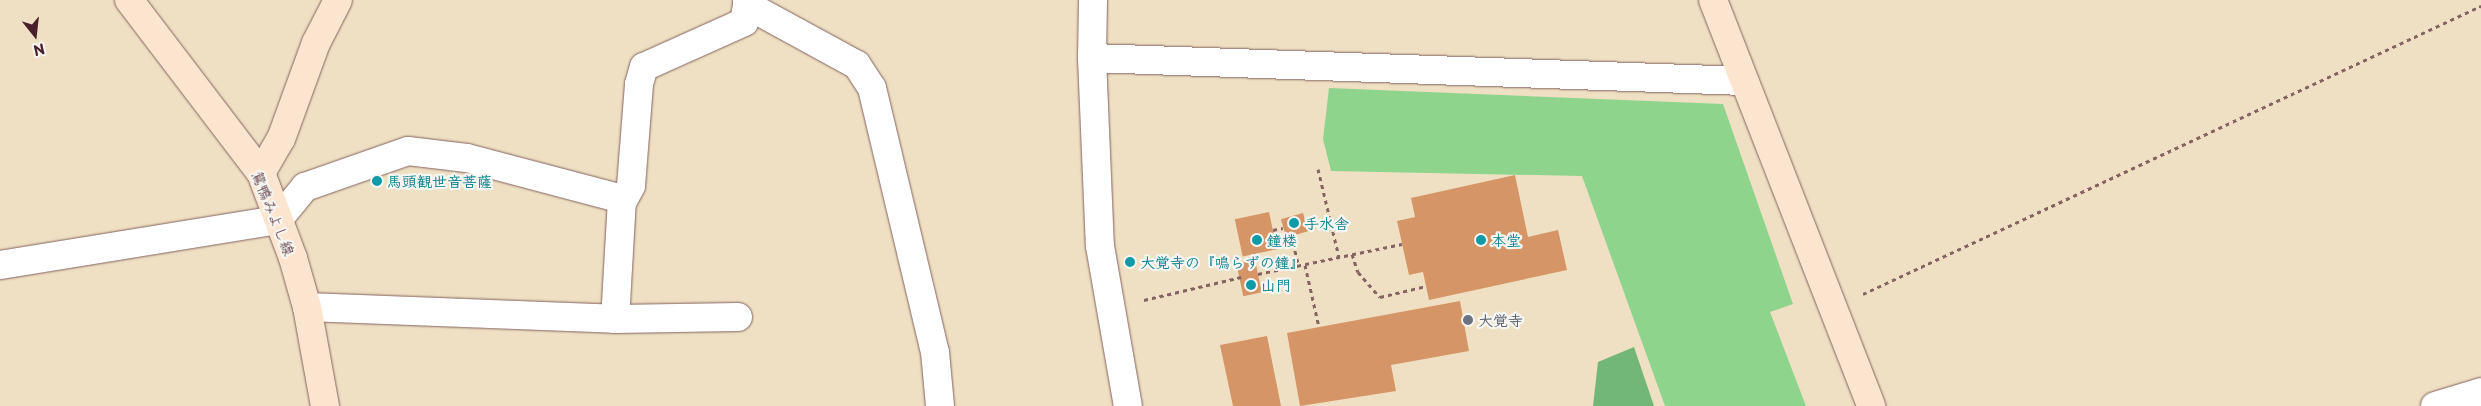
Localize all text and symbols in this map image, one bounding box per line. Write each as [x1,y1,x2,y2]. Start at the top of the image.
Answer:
north arrow [10,10,60,60]
text: N [31,38,47,62]
street label: 鴛鴨みよし線 [249,168,299,258]
place label: 馬頭観世音菩薩 [387,172,492,190]
marker: 馬頭観世音菩薩 [371,175,383,187]
place label: 手水舎 [1304,214,1349,232]
marker: 手水舎 [1288,217,1300,229]
place label: 鐘楼 [1267,231,1297,249]
place label: 本堂 [1491,231,1521,249]
marker: 鐘楼 [1251,234,1263,246]
marker: 本堂 [1475,234,1487,246]
place label: 大覚寺の『鳴らずの鐘』 [1140,253,1305,271]
marker: 大覚寺の『鳴らずの鐘』 [1124,256,1136,268]
place label: 山門 [1261,276,1291,294]
marker: 山門 [1245,279,1257,291]
place label: 大覚寺 [1478,311,1523,329]
marker: 大覚寺 [1462,314,1474,326]

